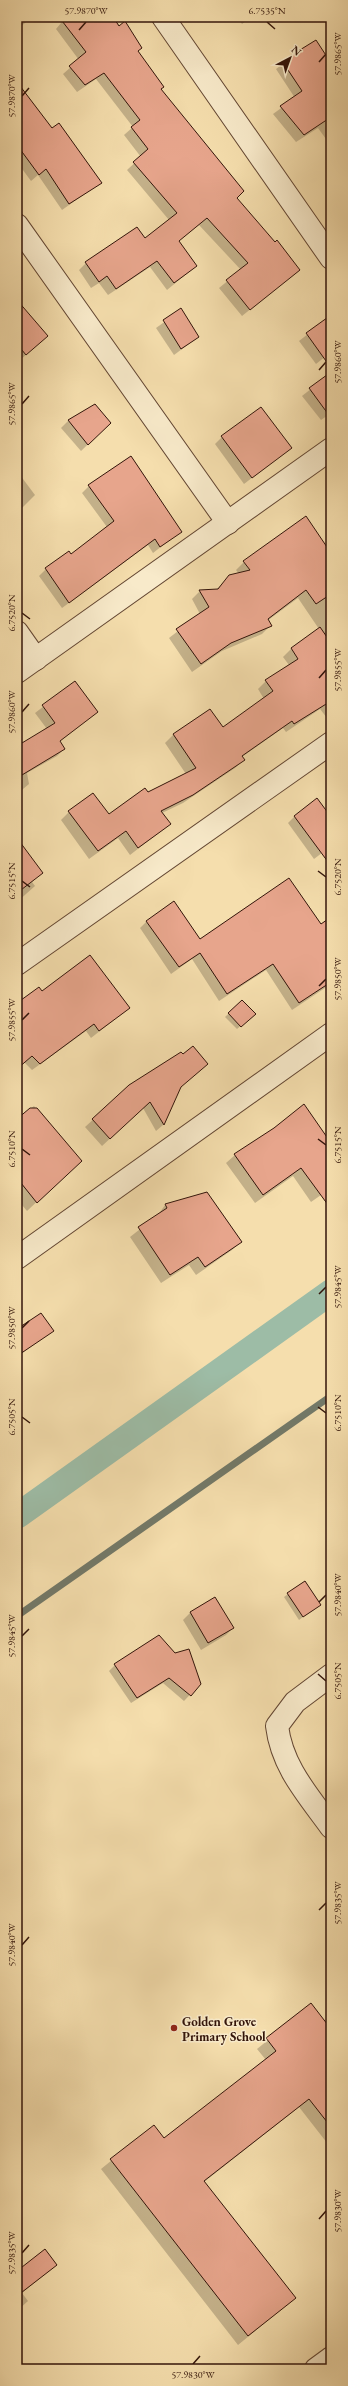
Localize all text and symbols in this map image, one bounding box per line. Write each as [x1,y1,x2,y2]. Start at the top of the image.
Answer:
text: 57.9870°W [64,4,108,17]
text: 6.7535°N [248,4,286,17]
text: 57.9865°W [331,32,344,76]
north arrow [270,38,310,78]
text: N [289,42,305,59]
text: 57.9870°W [5,74,18,118]
text: 57.9860°W [331,340,344,384]
text: 57.9865°W [5,382,18,426]
text: 6.7520°N [5,594,18,632]
text: 57.9855°W [331,648,344,692]
text: 57.9860°W [5,690,18,734]
text: 6.7520°N [331,858,344,896]
text: 6.7515°N [5,862,18,900]
text: 57.9850°W [331,957,344,1001]
text: 57.9855°W [5,998,18,1042]
text: 6.7515°N [331,1126,344,1164]
text: 6.7510°N [5,1130,18,1168]
text: 57.9845°W [331,1265,344,1309]
text: 57.9850°W [5,1306,18,1350]
text: 6.7510°N [331,1394,344,1432]
text: 6.7505°N [5,1398,18,1436]
text: 57.9840°W [331,1573,344,1617]
text: 57.9845°W [5,1614,18,1658]
text: 6.7505°N [331,1662,344,1700]
text: 57.9835°W [331,1881,344,1925]
text: 57.9840°W [5,1923,18,1967]
place label: Golden Grove Primary School [182,2013,266,2045]
marker: Golden Grove Primary School [169,2023,179,2033]
text: 57.9830°W [331,2189,344,2233]
text: 57.9835°W [5,2231,18,2275]
text: 57.9830°W [171,2368,215,2381]

